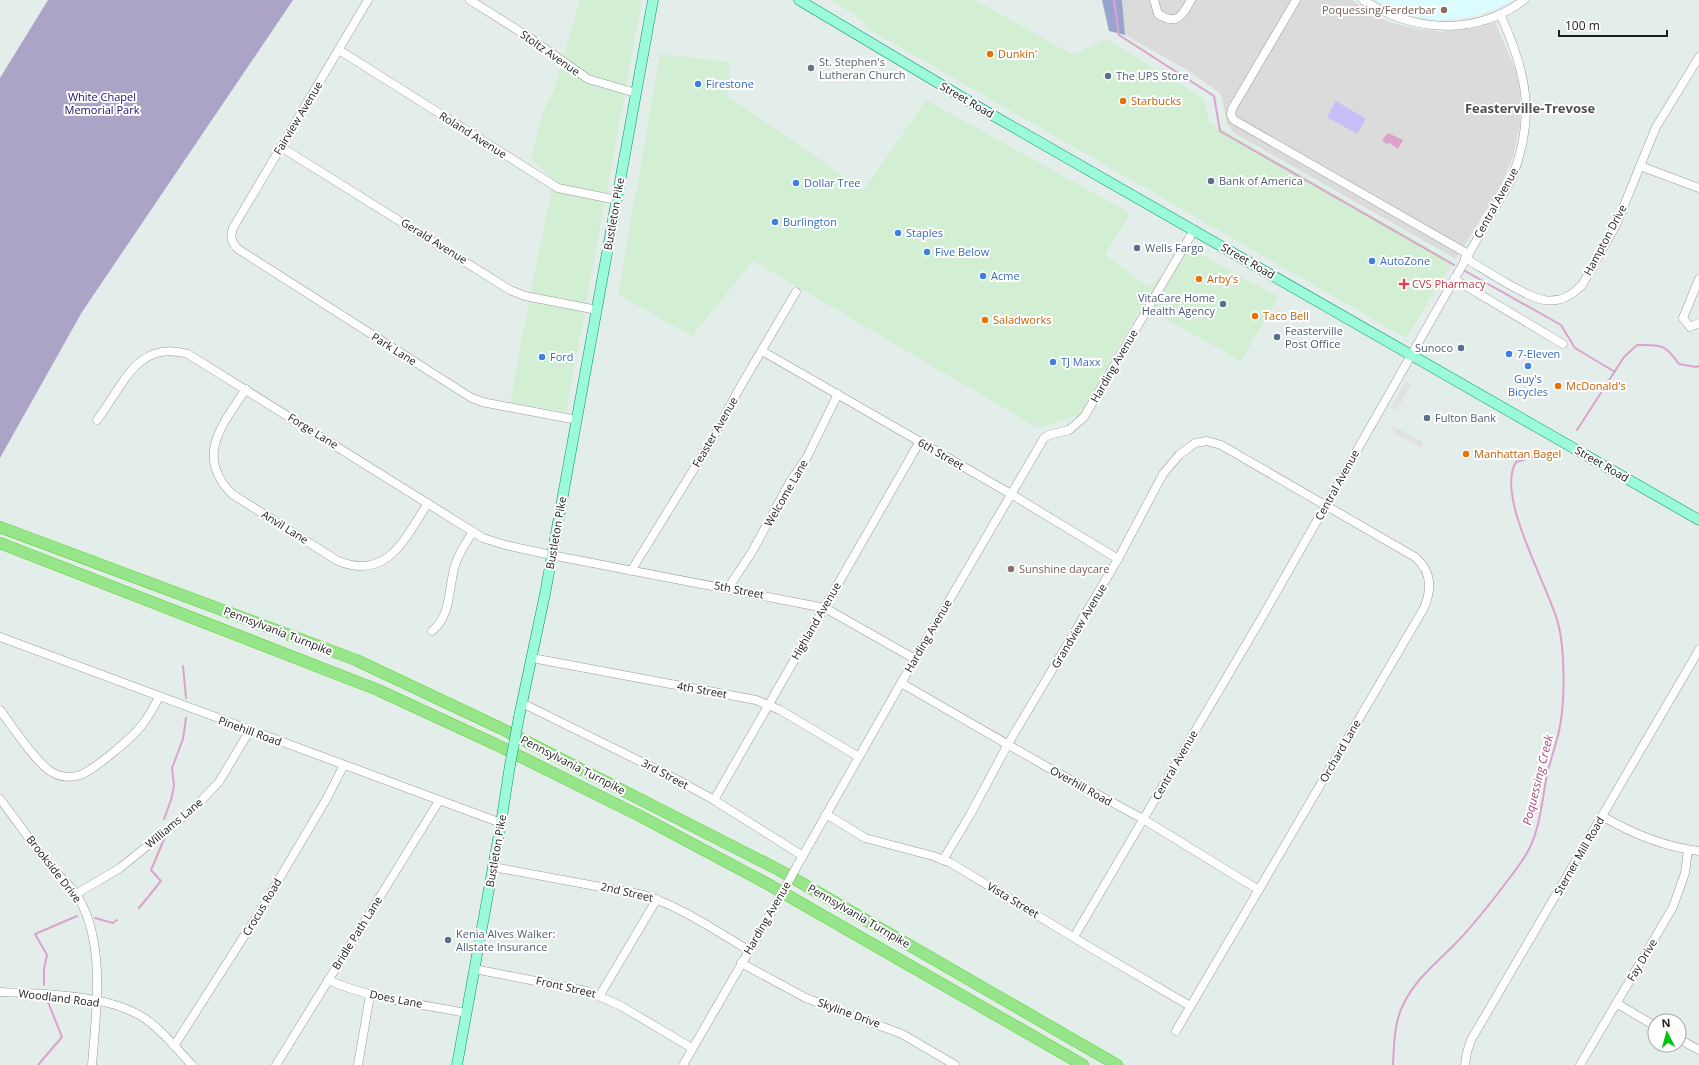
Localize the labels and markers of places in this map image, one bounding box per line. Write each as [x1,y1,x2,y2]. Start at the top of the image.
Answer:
place label: Poquessing/Ferderbar [1322,2,1436,17]
marker: Poquessing/Ferderbar [1439,5,1449,15]
place label: Dunkin' [998,46,1037,61]
marker: Dunkin' [985,49,995,59]
place label: St. Stephen's Lutheran Church [819,54,905,82]
marker: St. Stephen's Lutheran Church [806,63,816,73]
place label: The UPS Store [1116,68,1189,83]
marker: The UPS Store [1103,71,1113,81]
place label: Firestone [706,76,754,91]
marker: Firestone [693,79,703,89]
place label: Starbucks [1131,93,1181,108]
marker: Starbucks [1118,96,1128,106]
place label: Bank of America [1219,173,1303,188]
place label: Dollar Tree [804,175,861,190]
marker: Bank of America [1206,176,1216,186]
marker: Dollar Tree [791,178,801,188]
place label: Burlington [783,214,837,229]
marker: Burlington [770,217,780,227]
place label: Staples [906,225,943,240]
marker: Staples [893,228,903,238]
place label: Wells Fargo [1145,240,1204,255]
marker: Wells Fargo [1132,243,1142,253]
place label: Five Below [935,244,990,259]
marker: Five Below [922,247,932,257]
place label: AutoZone [1380,253,1430,268]
marker: AutoZone [1367,256,1377,266]
place label: Acme [991,268,1020,283]
marker: Acme [978,271,988,281]
place label: Arby's [1207,271,1238,286]
marker: Arby's [1194,274,1204,284]
place label: CVS Pharmacy [1412,276,1486,291]
marker: CVS Pharmacy [1399,279,1409,289]
place label: VitaCare Home Health Agency [1138,290,1215,318]
marker: VitaCare Home Health Agency [1218,299,1228,309]
place label: Taco Bell [1263,308,1309,323]
marker: Taco Bell [1250,311,1260,321]
place label: Saladworks [993,312,1051,327]
marker: Saladworks [980,315,990,325]
place label: Feasterville Post Office [1285,323,1343,351]
marker: Feasterville Post Office [1272,332,1282,342]
place label: Sunoco [1415,340,1453,355]
marker: Sunoco [1456,343,1466,353]
place label: 7-Eleven [1517,346,1560,361]
place label: Ford [550,349,574,364]
marker: 7-Eleven [1504,349,1514,359]
marker: Ford [537,352,547,362]
place label: TJ Maxx [1061,354,1101,369]
marker: TJ Maxx [1048,357,1058,367]
marker: Guy's Bicycles [1523,361,1533,371]
place label: Guy's Bicycles [1508,371,1548,399]
place label: McDonald's [1566,378,1626,393]
marker: McDonald's [1553,381,1563,391]
place label: Fulton Bank [1435,410,1496,425]
marker: Fulton Bank [1422,413,1432,423]
place label: Manhattan Bagel [1474,446,1561,461]
marker: Manhattan Bagel [1461,449,1471,459]
place label: Sunshine daycare [1019,561,1109,576]
marker: Sunshine daycare [1006,564,1016,574]
place label: Kenia Alves Walker: Allstate Insurance [456,926,555,954]
marker: Kenia Alves Walker: Allstate Insurance [443,935,453,945]

